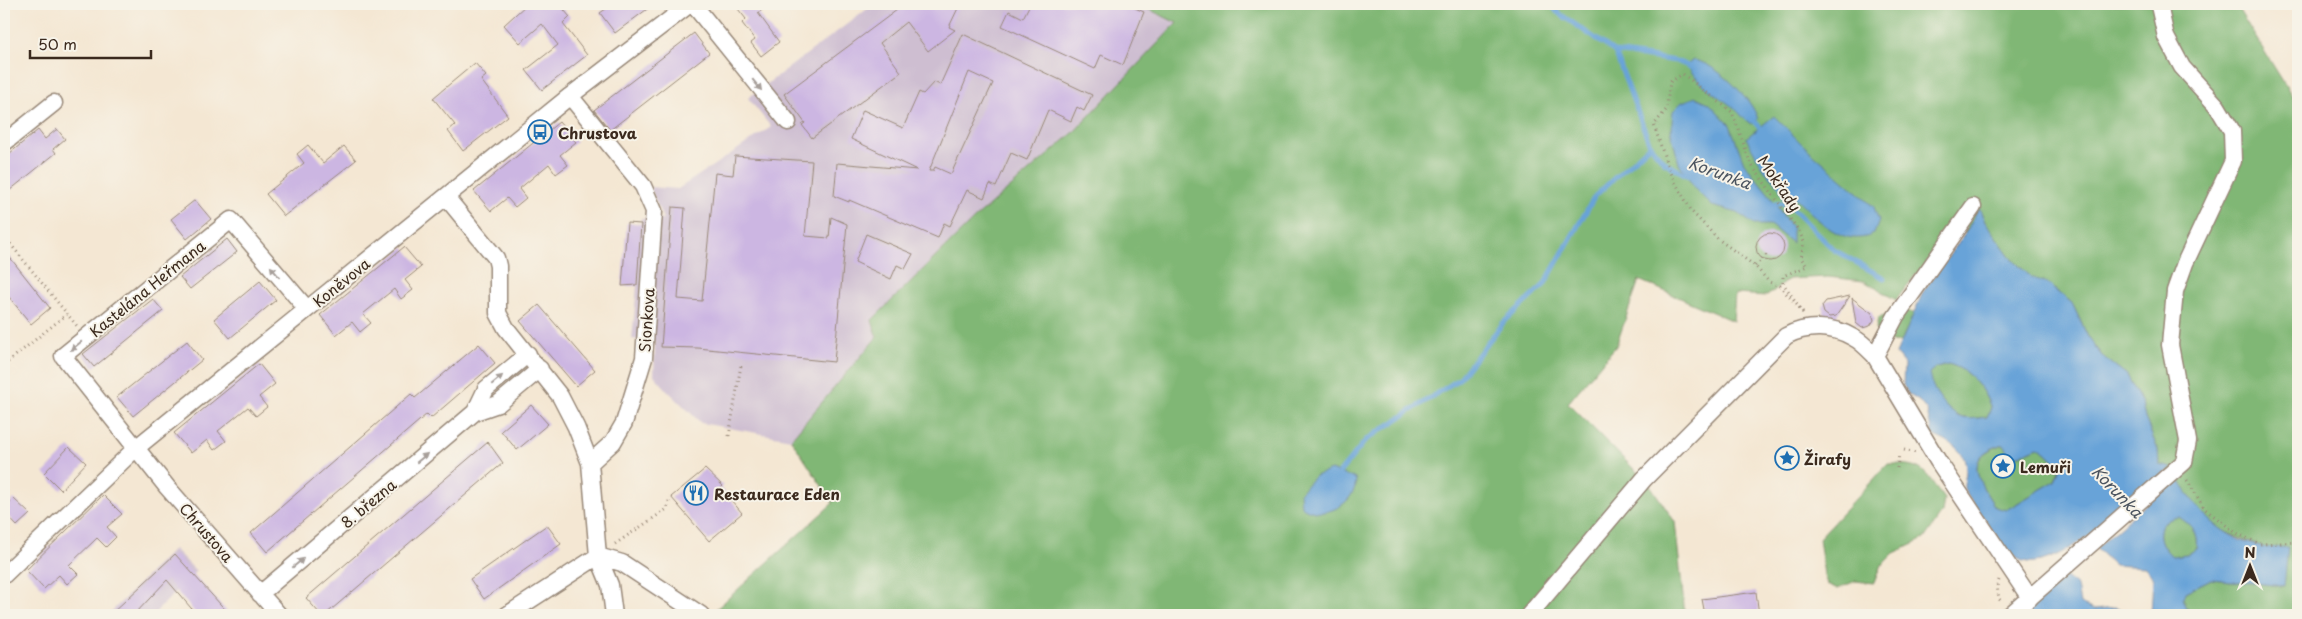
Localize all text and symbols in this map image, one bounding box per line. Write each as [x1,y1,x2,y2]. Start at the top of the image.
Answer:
scale bar [30,28,151,60]
text: 50 m [38,32,77,55]
one-way arrow [752,78,763,91]
bus stop icon: Chrustova [527,119,553,145]
place label: Chrustova [558,121,638,144]
water label: Korunka [1685,150,1755,195]
street label: Mokřady [1753,150,1807,216]
street label: Kastelána Heřmana [84,234,210,342]
street label: Koněvova [307,251,375,312]
one-way arrow [270,266,281,278]
street label: Sionkova [632,286,660,353]
one-way arrow [70,340,83,351]
one-way arrow [491,374,504,385]
place icon: Žirafy [1774,445,1800,471]
place label: Žirafy [1804,447,1851,470]
one-way arrow [415,452,428,463]
place icon: Lemuři [1990,453,2016,479]
place label: Lemuři [2020,455,2071,478]
water label: Korunka [2087,459,2150,523]
street label: 8. března [335,472,401,533]
restaurant icon: Restaurace Eden [683,480,709,506]
place label: Restaurace Eden [714,482,840,505]
street label: Chrustova [175,497,240,568]
north arrow [2224,542,2274,592]
text: N [2244,542,2256,563]
one-way arrow [291,557,304,568]

